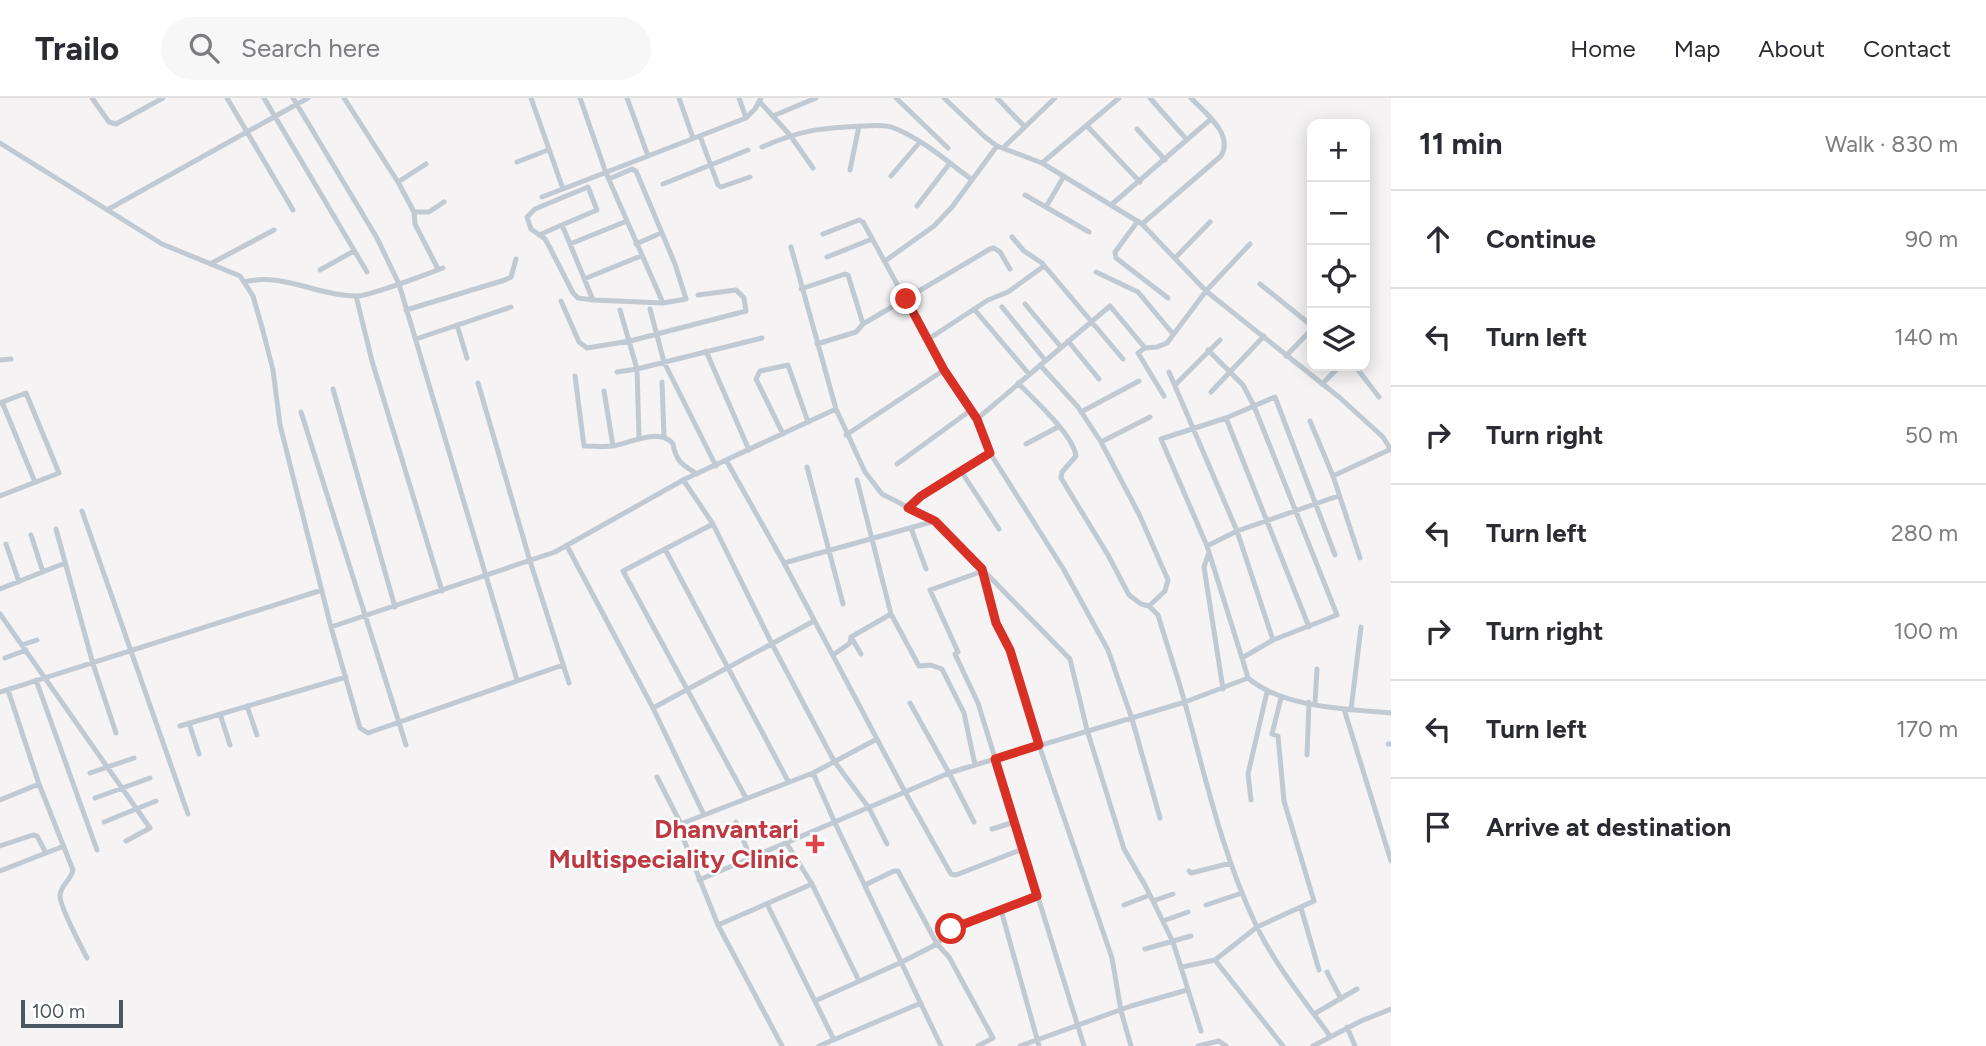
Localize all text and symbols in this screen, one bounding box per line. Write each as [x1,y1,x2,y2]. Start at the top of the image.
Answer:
search box [161,17,651,80]
text: Trailo [35,29,119,68]
icon: search [185,29,223,67]
text: Search here [241,32,380,64]
text: Home [1570,34,1636,63]
text: Map [1674,34,1720,63]
text: About [1758,34,1825,63]
text: Contact [1863,34,1951,63]
map controls [1307,119,1370,371]
button: + [1307,119,1370,182]
text: 11 min [1419,125,1503,162]
text: Walk · 830 m [1825,130,1958,158]
button: − [1307,182,1370,245]
icon: ahead [1419,220,1457,258]
text: Continue [1486,223,1596,255]
text: 90 m [1905,225,1958,253]
button: locate [1307,245,1370,308]
route end [890,283,921,314]
button: layers [1307,308,1370,371]
icon: left [1419,318,1457,356]
text: Turn left [1486,321,1587,353]
text: 140 m [1894,323,1958,351]
icon: right [1419,416,1457,454]
text: Turn right [1486,419,1603,451]
text: 50 m [1905,421,1958,449]
icon: left [1419,514,1457,552]
text: Turn left [1486,517,1587,549]
text: 280 m [1891,519,1958,547]
icon: right [1419,612,1457,650]
text: Turn right [1486,615,1603,647]
text: 100 m [1894,617,1958,645]
icon: left [1419,710,1457,748]
text: Turn left [1486,713,1587,745]
text: 170 m [1896,715,1958,743]
icon: arrive [1419,808,1457,846]
text: Arrive at destination [1486,811,1731,843]
place label: Dhanvantari Multispeciality Clinic [549,813,799,875]
marker: Dhanvantari Multispeciality Clinic [805,834,825,854]
route start [935,913,966,944]
scale bar [21,997,122,1029]
text: 100 m [32,1000,85,1023]

